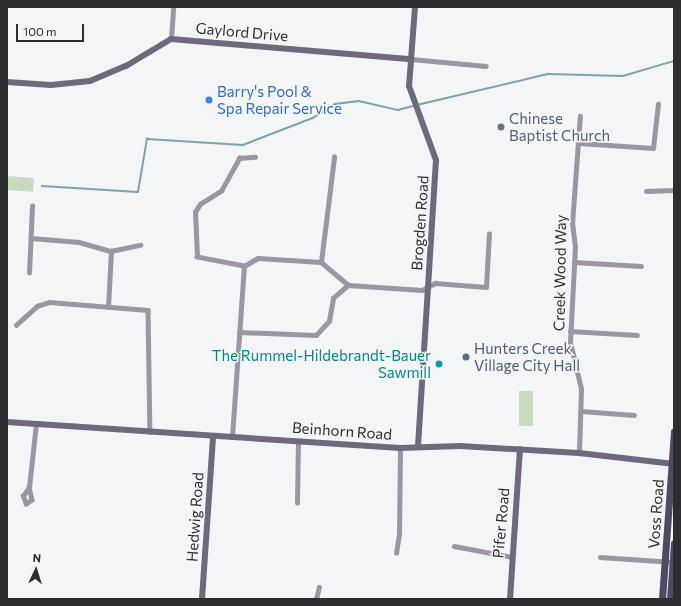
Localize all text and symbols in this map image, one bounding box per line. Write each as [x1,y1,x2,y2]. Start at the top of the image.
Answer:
scale bar [18,16,86,42]
street label: Gaylord Drive [195,19,289,45]
text: 100 m [23,24,57,38]
place label: Barry's Pool & Spa Repair Service [217,82,342,117]
marker: Barry's Pool & Spa Repair Service [204,95,214,105]
place label: Chinese Baptist Church [509,109,610,144]
marker: Chinese Baptist Church [496,122,506,132]
street label: Brogden Road [408,175,432,271]
street label: Creek Wood Way [550,215,570,331]
place label: Hunters Creek Village City Hall [474,339,580,374]
place label: The Rummel-Hildebrandt-Bauer Sawmill [212,346,431,381]
marker: Hunters Creek Village City Hall [461,352,471,362]
marker: The Rummel-Hildebrandt-Bauer Sawmill [434,359,444,369]
street label: Beinhorn Road [291,419,393,443]
street label: Hedwig Road [183,472,207,562]
street label: Voss Road [645,479,667,549]
street label: Pifer Road [489,487,513,559]
north arrow [16,550,56,590]
text: N [32,551,41,564]

